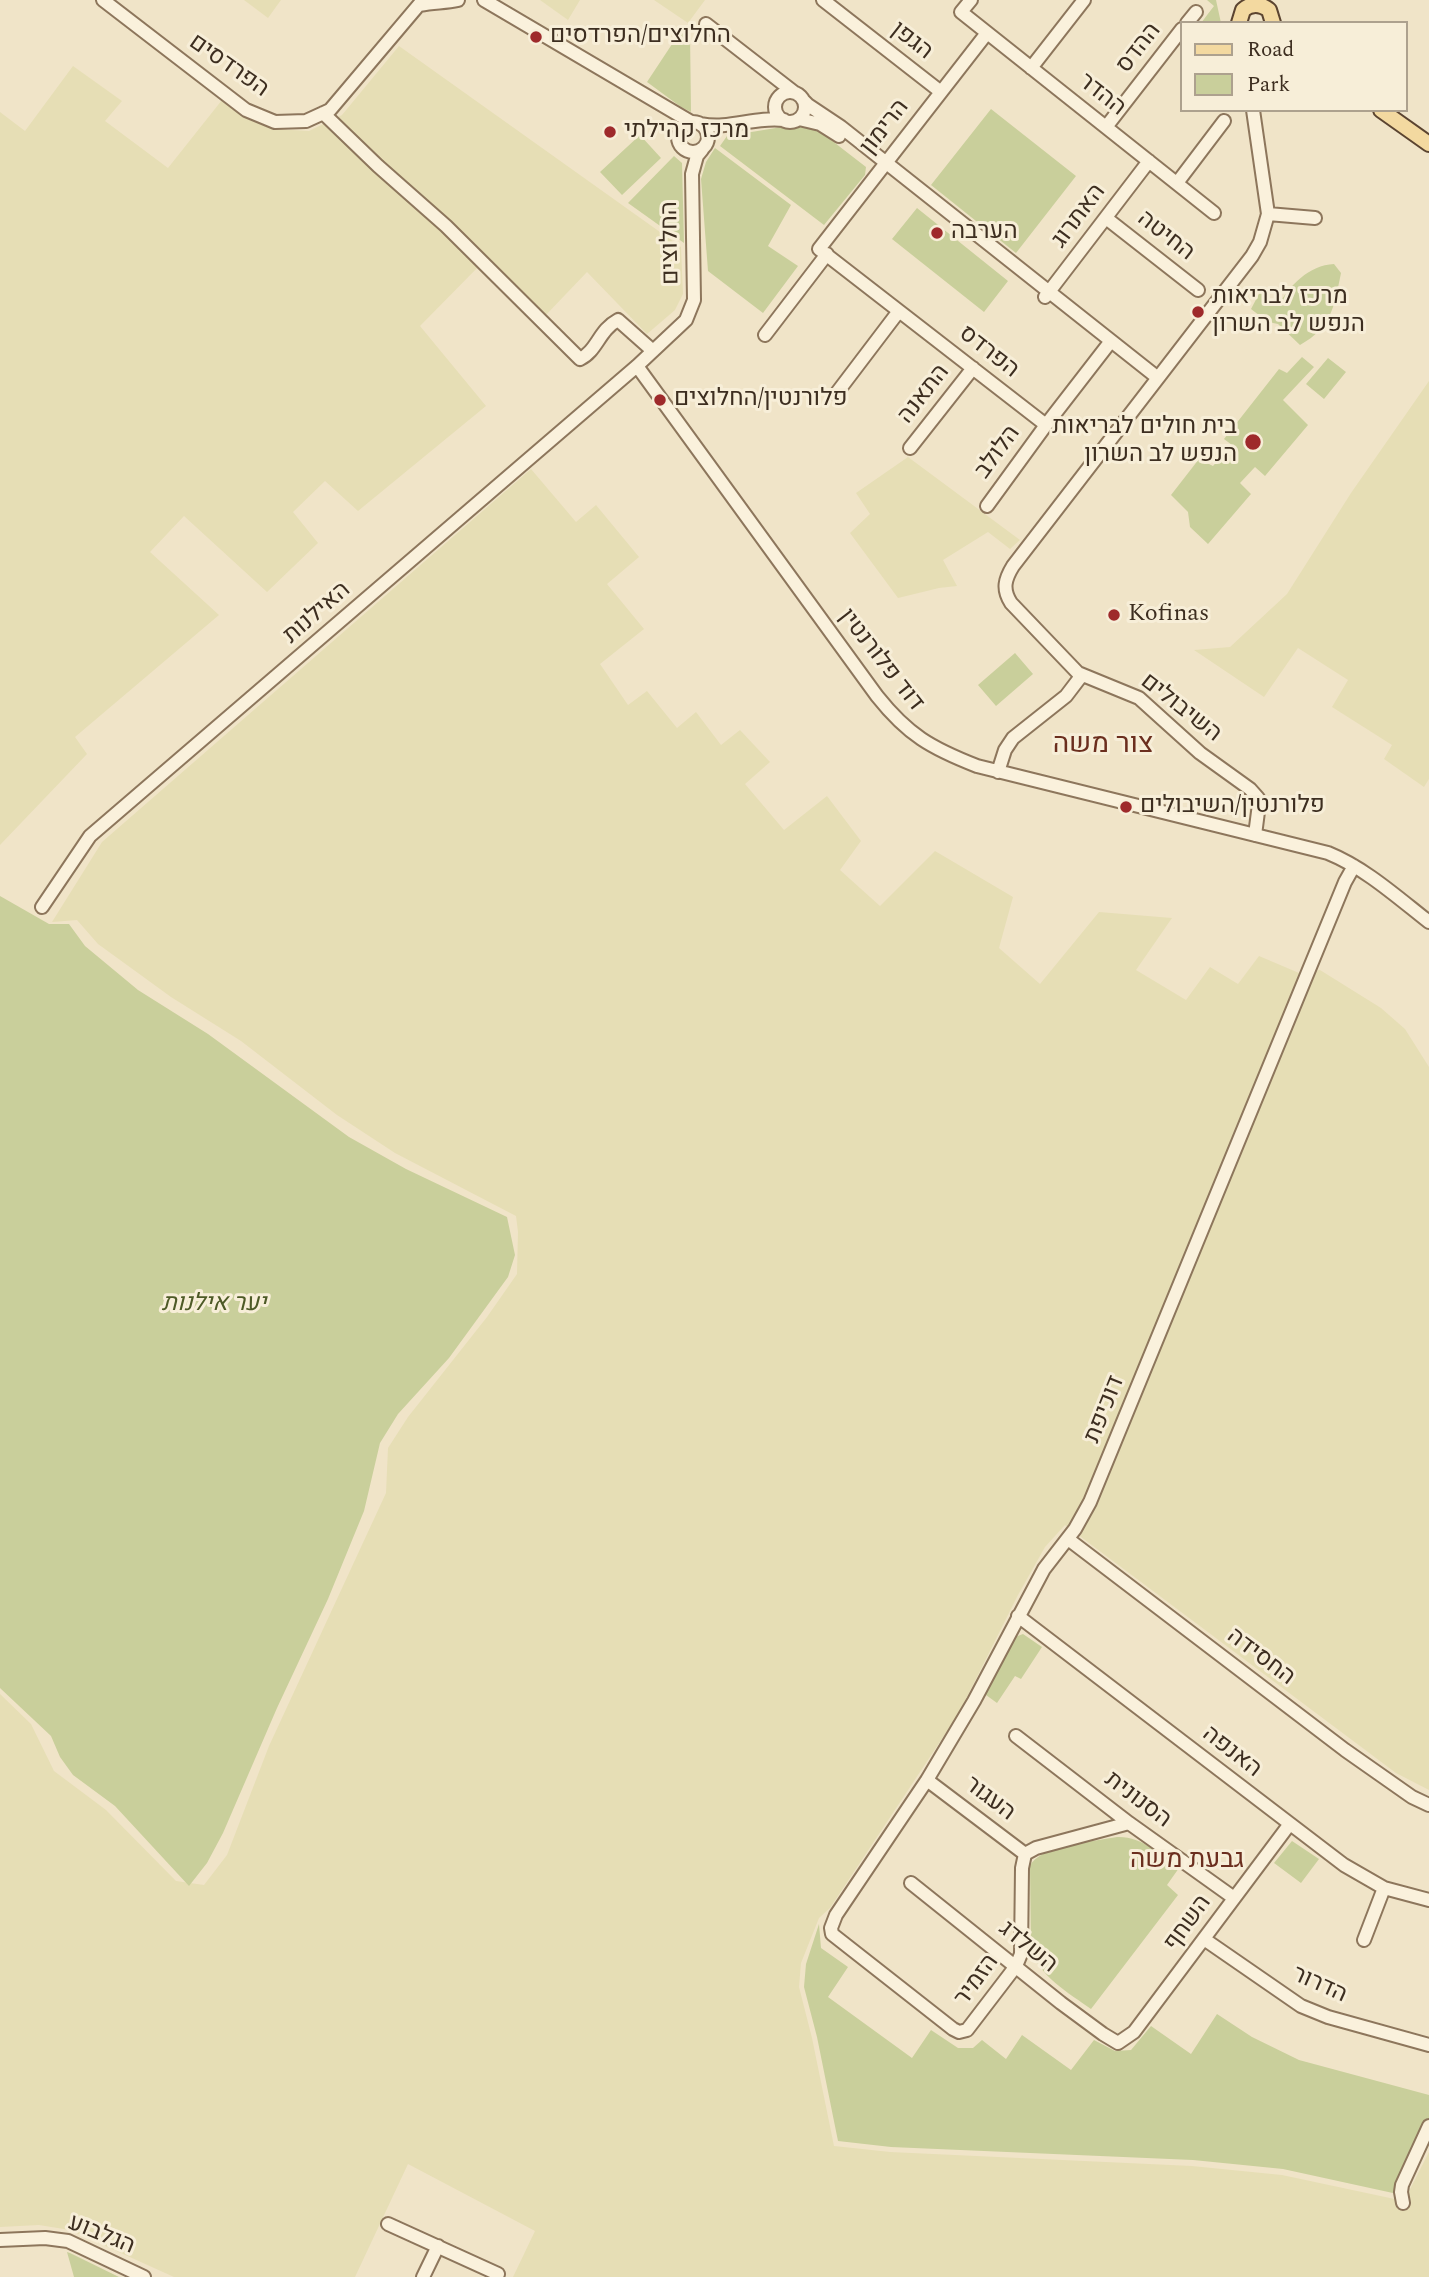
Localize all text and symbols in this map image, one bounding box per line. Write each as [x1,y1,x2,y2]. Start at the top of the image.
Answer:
street label: הגפן [884,17,938,67]
street label: ההדס [1111,18,1169,80]
legend [1180,21,1408,112]
place label: החלוצים/הפרדסים [550,23,731,51]
street label: הפרדסים [182,29,274,105]
marker: החלוצים/הפרדסים [528,29,544,45]
text: Road [1247,34,1294,66]
street label: ההדר [1071,68,1131,124]
text: Park [1247,69,1290,101]
street label: הרימון [855,95,917,161]
place label: מרכז קהילתי [624,118,749,146]
marker: מרכז קהילתי [602,124,618,140]
street label: האתרוג [1047,179,1113,255]
street label: החלוצים [657,201,687,285]
street label: החיטה [1131,206,1199,268]
place label: הערבה [951,219,1018,247]
marker: הערבה [929,225,945,241]
place label: מרכז לבריאות הנפש לב השרון [1212,284,1365,340]
marker: מרכז לבריאות הנפש לב השרון [1190,304,1206,320]
street label: הפרדס [952,320,1024,386]
street label: התאנה [893,360,957,430]
place label: פלורנטין/החלוצים [674,386,848,414]
marker: פלורנטין/החלוצים [652,392,668,408]
place label: בית חולים לבריאות הנפש לב השרון [1052,414,1237,470]
street label: הלולב [970,421,1028,485]
marker: בית חולים לבריאות הנפש לב השרון [1243,432,1263,452]
street label: האילנות [278,577,358,651]
place label: Kofinas [1128,601,1209,629]
street label: דוד פלורנטין [831,604,929,718]
marker: Kofinas [1106,607,1122,623]
street label: השיבולים [1134,668,1226,750]
district label: צור משה [1053,730,1153,764]
place label: פלורנטין/השיבולים [1140,793,1325,821]
marker: פלורנטין/השיבולים [1118,799,1134,815]
park label: יער אילנות [162,1291,266,1319]
street label: דוכיפת [1080,1372,1132,1448]
street label: החסידה [1220,1623,1300,1693]
street label: האנפה [1196,1721,1266,1785]
street label: הסנונית [1098,1767,1176,1835]
street label: העגור [958,1772,1020,1828]
district label: גבעת משה [1130,1846,1244,1878]
street label: השחף [1159,1890,1219,1958]
street label: השלדג [992,1916,1062,1980]
street label: הזמיר [950,1950,1006,2012]
street label: הדרור [1287,1961,1351,2011]
street label: הגלבוע [63,2210,139,2262]

